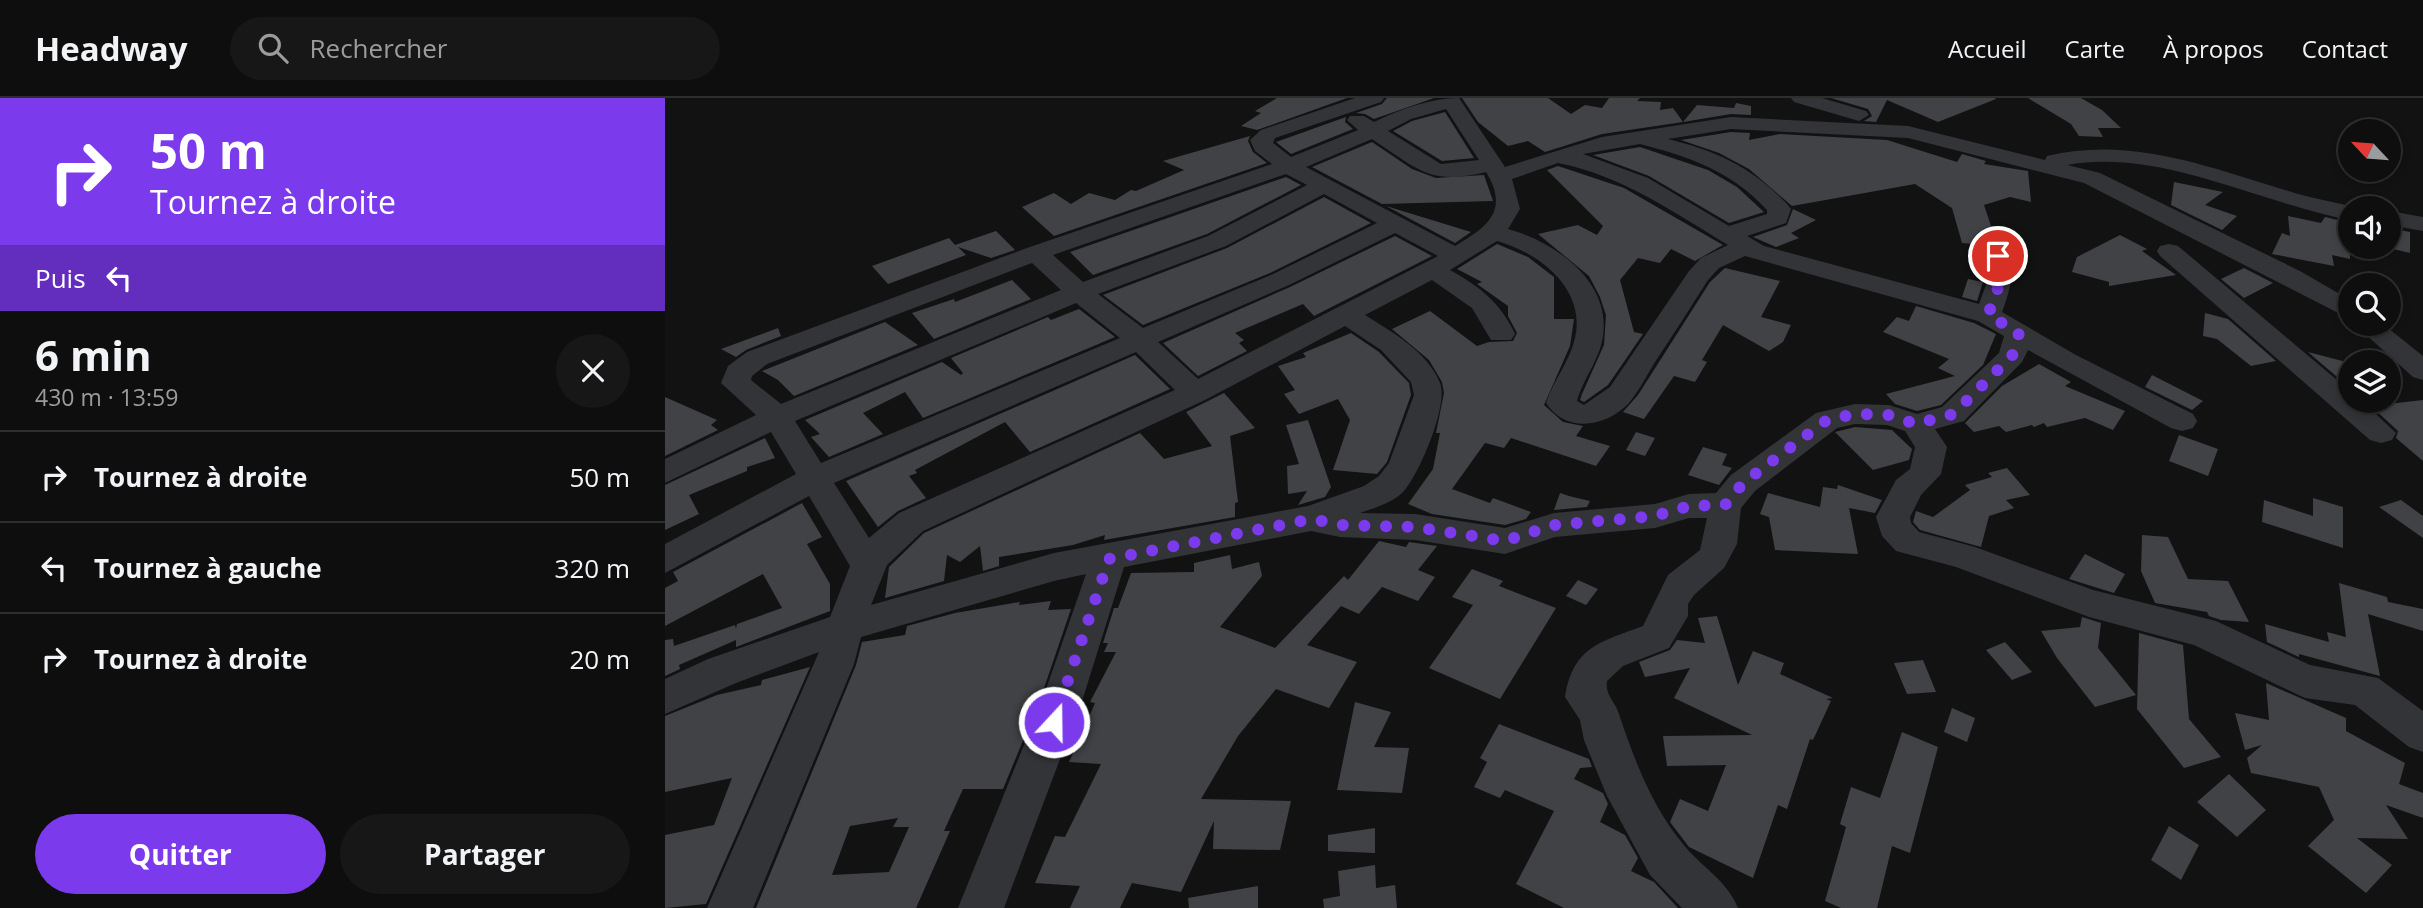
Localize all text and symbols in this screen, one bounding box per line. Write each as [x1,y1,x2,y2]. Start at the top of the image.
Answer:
search box [230,17,720,80]
text: Headway [35,26,188,71]
icon: search [254,29,292,67]
text: Rechercher [310,30,447,66]
text: Accueil [1948,32,2027,65]
text: Carte [2065,32,2125,65]
text: À propos [2163,32,2264,65]
text: Contact [2302,32,2388,65]
text: 50 m [150,117,267,183]
north arrow [2338,119,2401,182]
map controls [2338,119,2401,413]
icon: right [35,126,126,217]
text: Tournez à droite [150,180,396,223]
button: sound [2338,196,2401,259]
pin [1968,226,2028,286]
icon: arrive [1979,237,2017,275]
icon: left [100,259,138,297]
text: Puis [35,260,86,296]
button: search [2338,273,2401,336]
text: 6 min [35,326,152,383]
button: close [556,334,630,408]
button: layers [2338,350,2401,413]
text: 430 m · 13:59 [35,381,178,413]
icon: right [35,458,73,496]
text: Tournez à droite [94,459,307,495]
text: 50 m [569,459,630,495]
icon: left [35,549,73,587]
text: Tournez à gauche [94,550,322,586]
text: 320 m [555,550,630,586]
icon: right [35,640,73,678]
text: Tournez à droite [94,641,307,677]
text: 20 m [569,641,630,677]
position arrow [1017,685,1091,759]
button: Quitter [35,814,326,894]
button: Partager [340,814,630,894]

